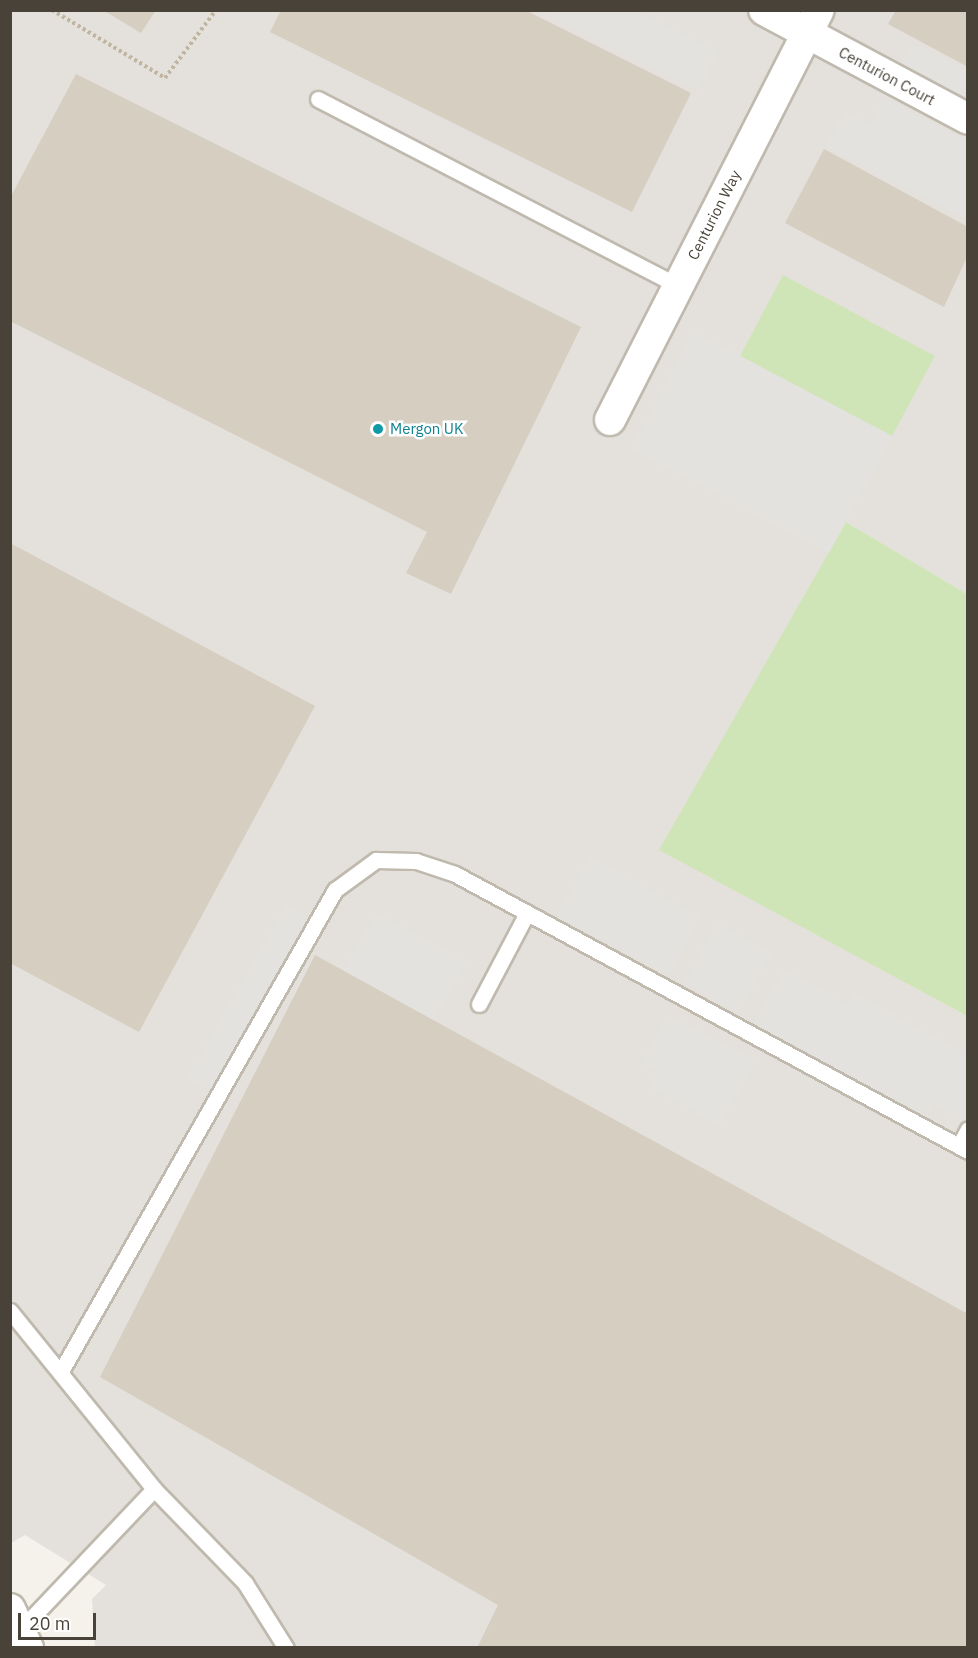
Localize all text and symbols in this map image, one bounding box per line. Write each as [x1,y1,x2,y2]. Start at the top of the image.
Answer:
street label: Centurion Court [836,43,938,109]
street label: Centurion Way [684,167,744,263]
place label: Mergon UK [390,420,464,438]
marker: Mergon UK [371,422,385,436]
scale bar [21,1601,99,1639]
text: 20 m [29,1612,71,1635]

